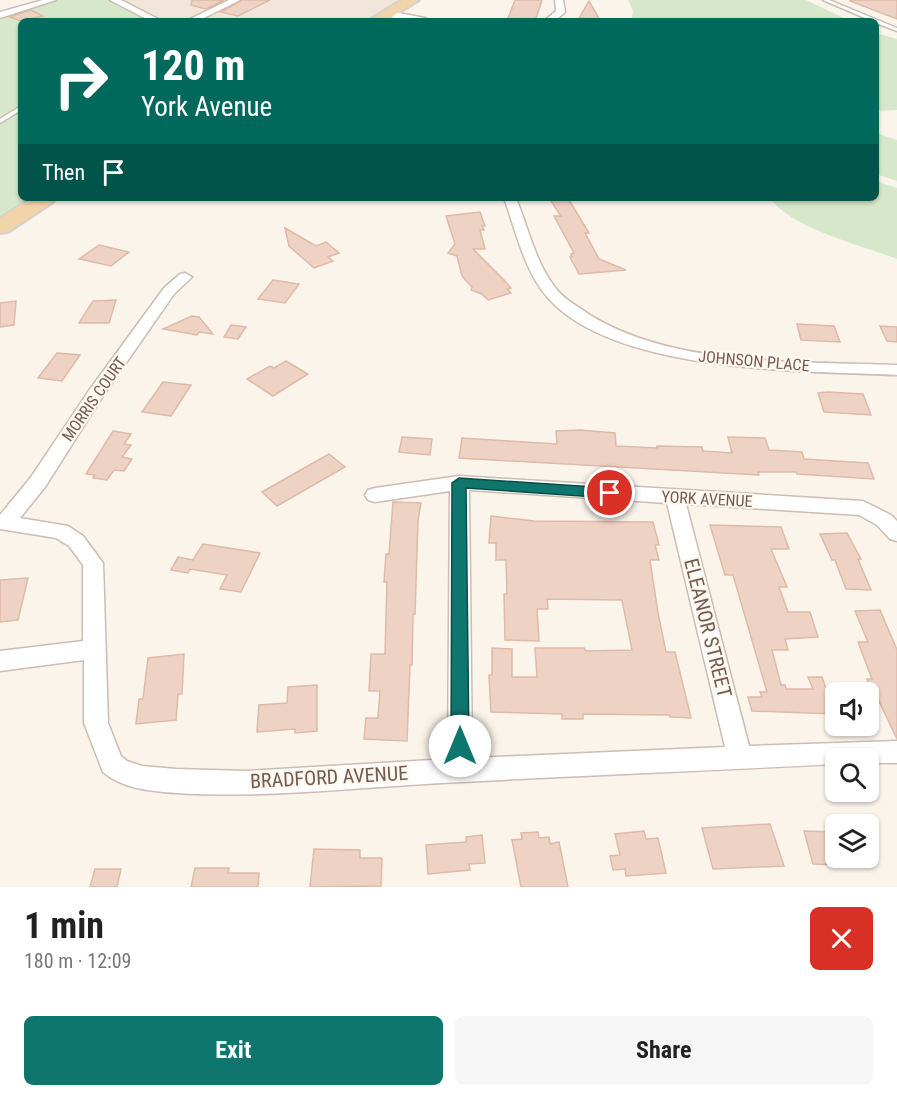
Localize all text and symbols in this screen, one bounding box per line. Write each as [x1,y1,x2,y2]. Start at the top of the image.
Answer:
text: 120 m [141,41,246,90]
icon: right [42,42,120,120]
text: York Avenue [141,91,272,123]
icon: arrive [97,156,130,189]
text: Then [42,160,85,185]
street label: JOHNSON PLACE [698,347,810,375]
street label: MORRIS COURT [58,353,130,445]
pin [584,467,635,518]
icon: arrive [593,476,626,509]
street label: YORK AVENUE [661,487,753,511]
street label: ELEANOR STREET [679,556,737,700]
map controls [825,682,879,868]
button: sound [825,682,879,736]
position arrow [428,714,492,778]
button: search [825,748,879,802]
street label: BRADFORD AVENUE [249,761,409,793]
button: layers [825,814,879,868]
text: 1 min [24,905,104,947]
button: close [810,907,873,970]
text: 180 m · 12:09 [24,949,131,973]
button: Exit [24,1016,443,1085]
button: Share [455,1016,873,1085]

